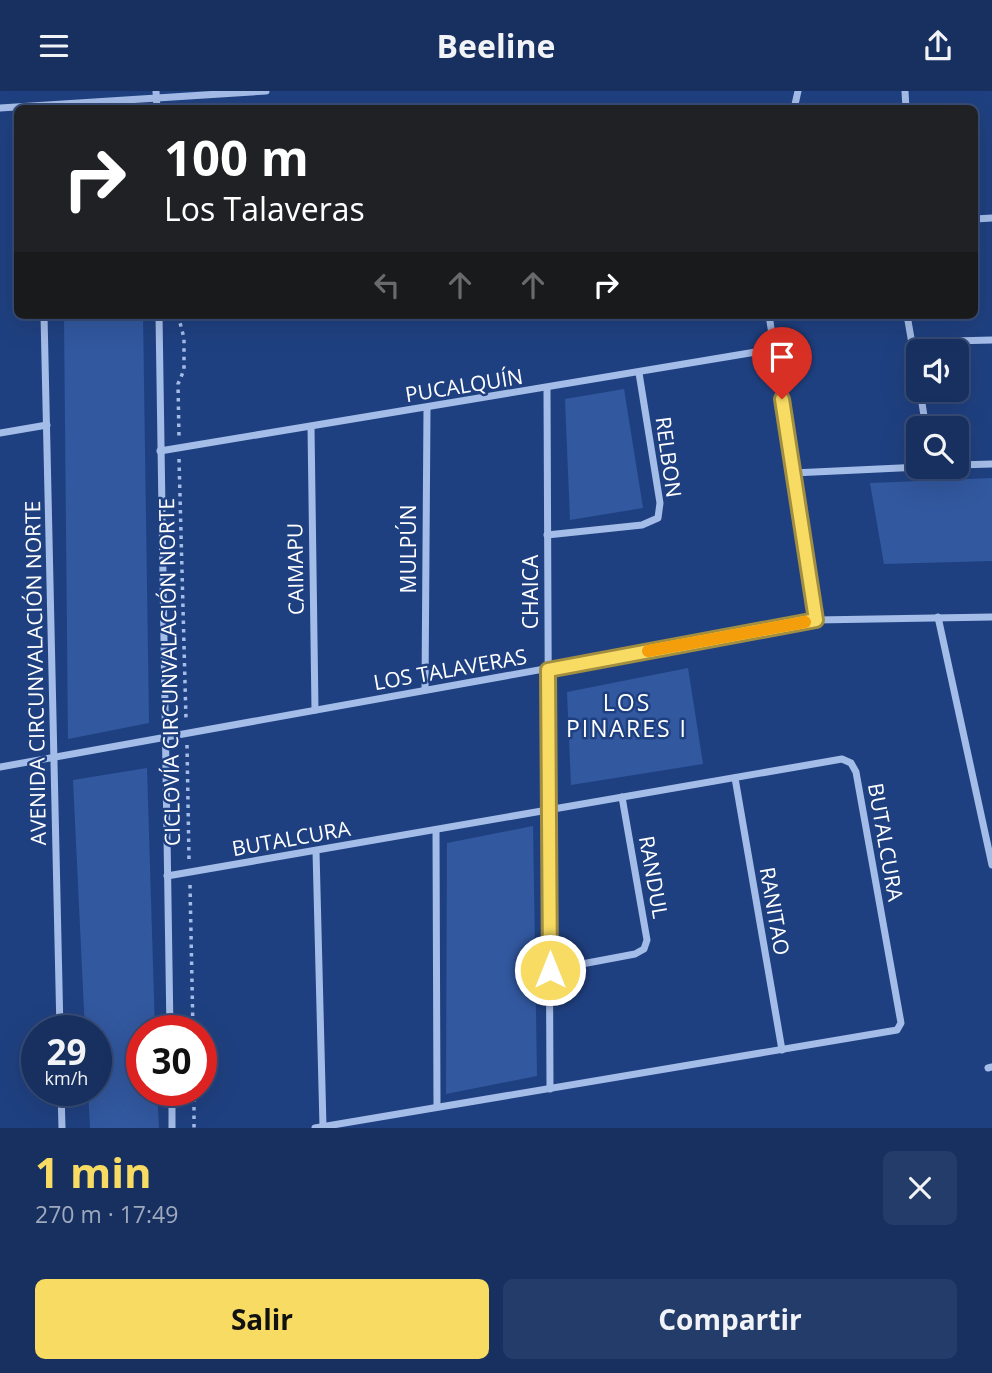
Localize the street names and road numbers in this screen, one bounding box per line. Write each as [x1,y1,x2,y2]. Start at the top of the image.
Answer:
street label: PUCALQUÍN [403,362,525,408]
street label: RELBON [649,415,689,499]
street label: CICLOVÍA CIRCUNVALACIÓN NORTE [152,498,186,846]
street label: AVENIDA CIRCUNVALACIÓN NORTE [18,500,52,846]
street label: MULPÚN [394,505,422,593]
street label: CAIMAPU [280,523,310,615]
street label: CHAICA [516,554,544,629]
street label: LOS TALAVERAS [371,642,529,696]
street label: BUTALCURA [862,781,910,904]
street label: BUTALCURA [230,814,353,862]
street label: RANDUL [633,833,675,921]
street label: RANITAO [753,865,797,957]

